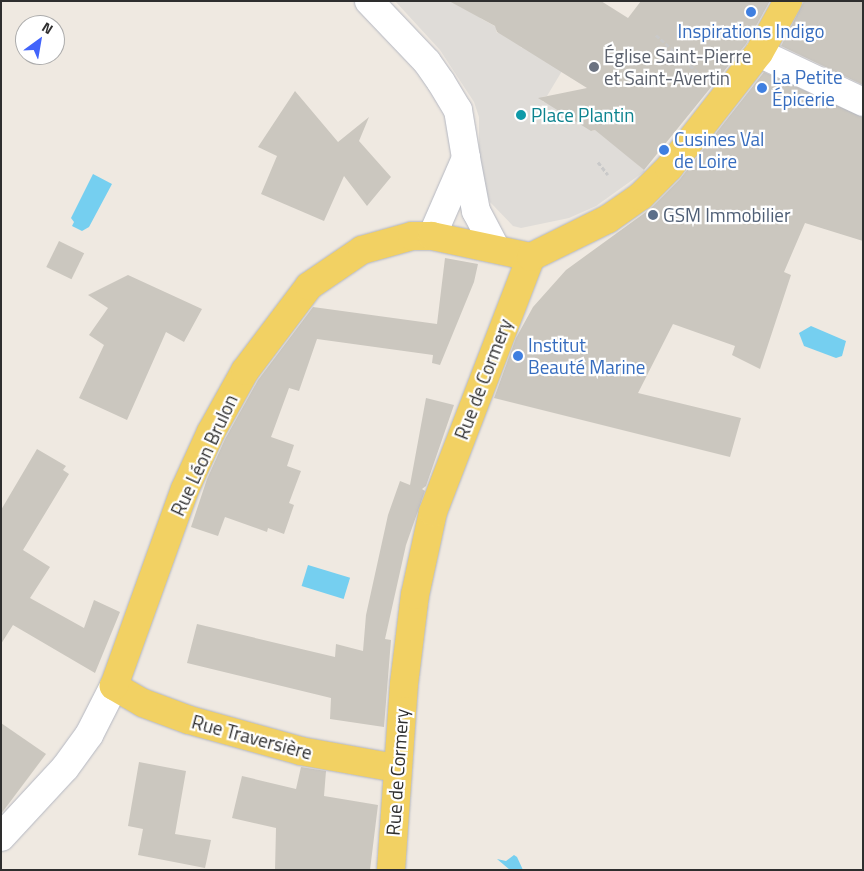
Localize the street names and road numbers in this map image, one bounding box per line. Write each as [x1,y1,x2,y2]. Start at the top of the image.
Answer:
street label: Rue de Cormery [450,315,516,443]
street label: Rue Léon Brulon [166,391,242,519]
street label: Rue de Cormery [381,708,413,836]
street label: Rue Traversière [189,710,315,764]

